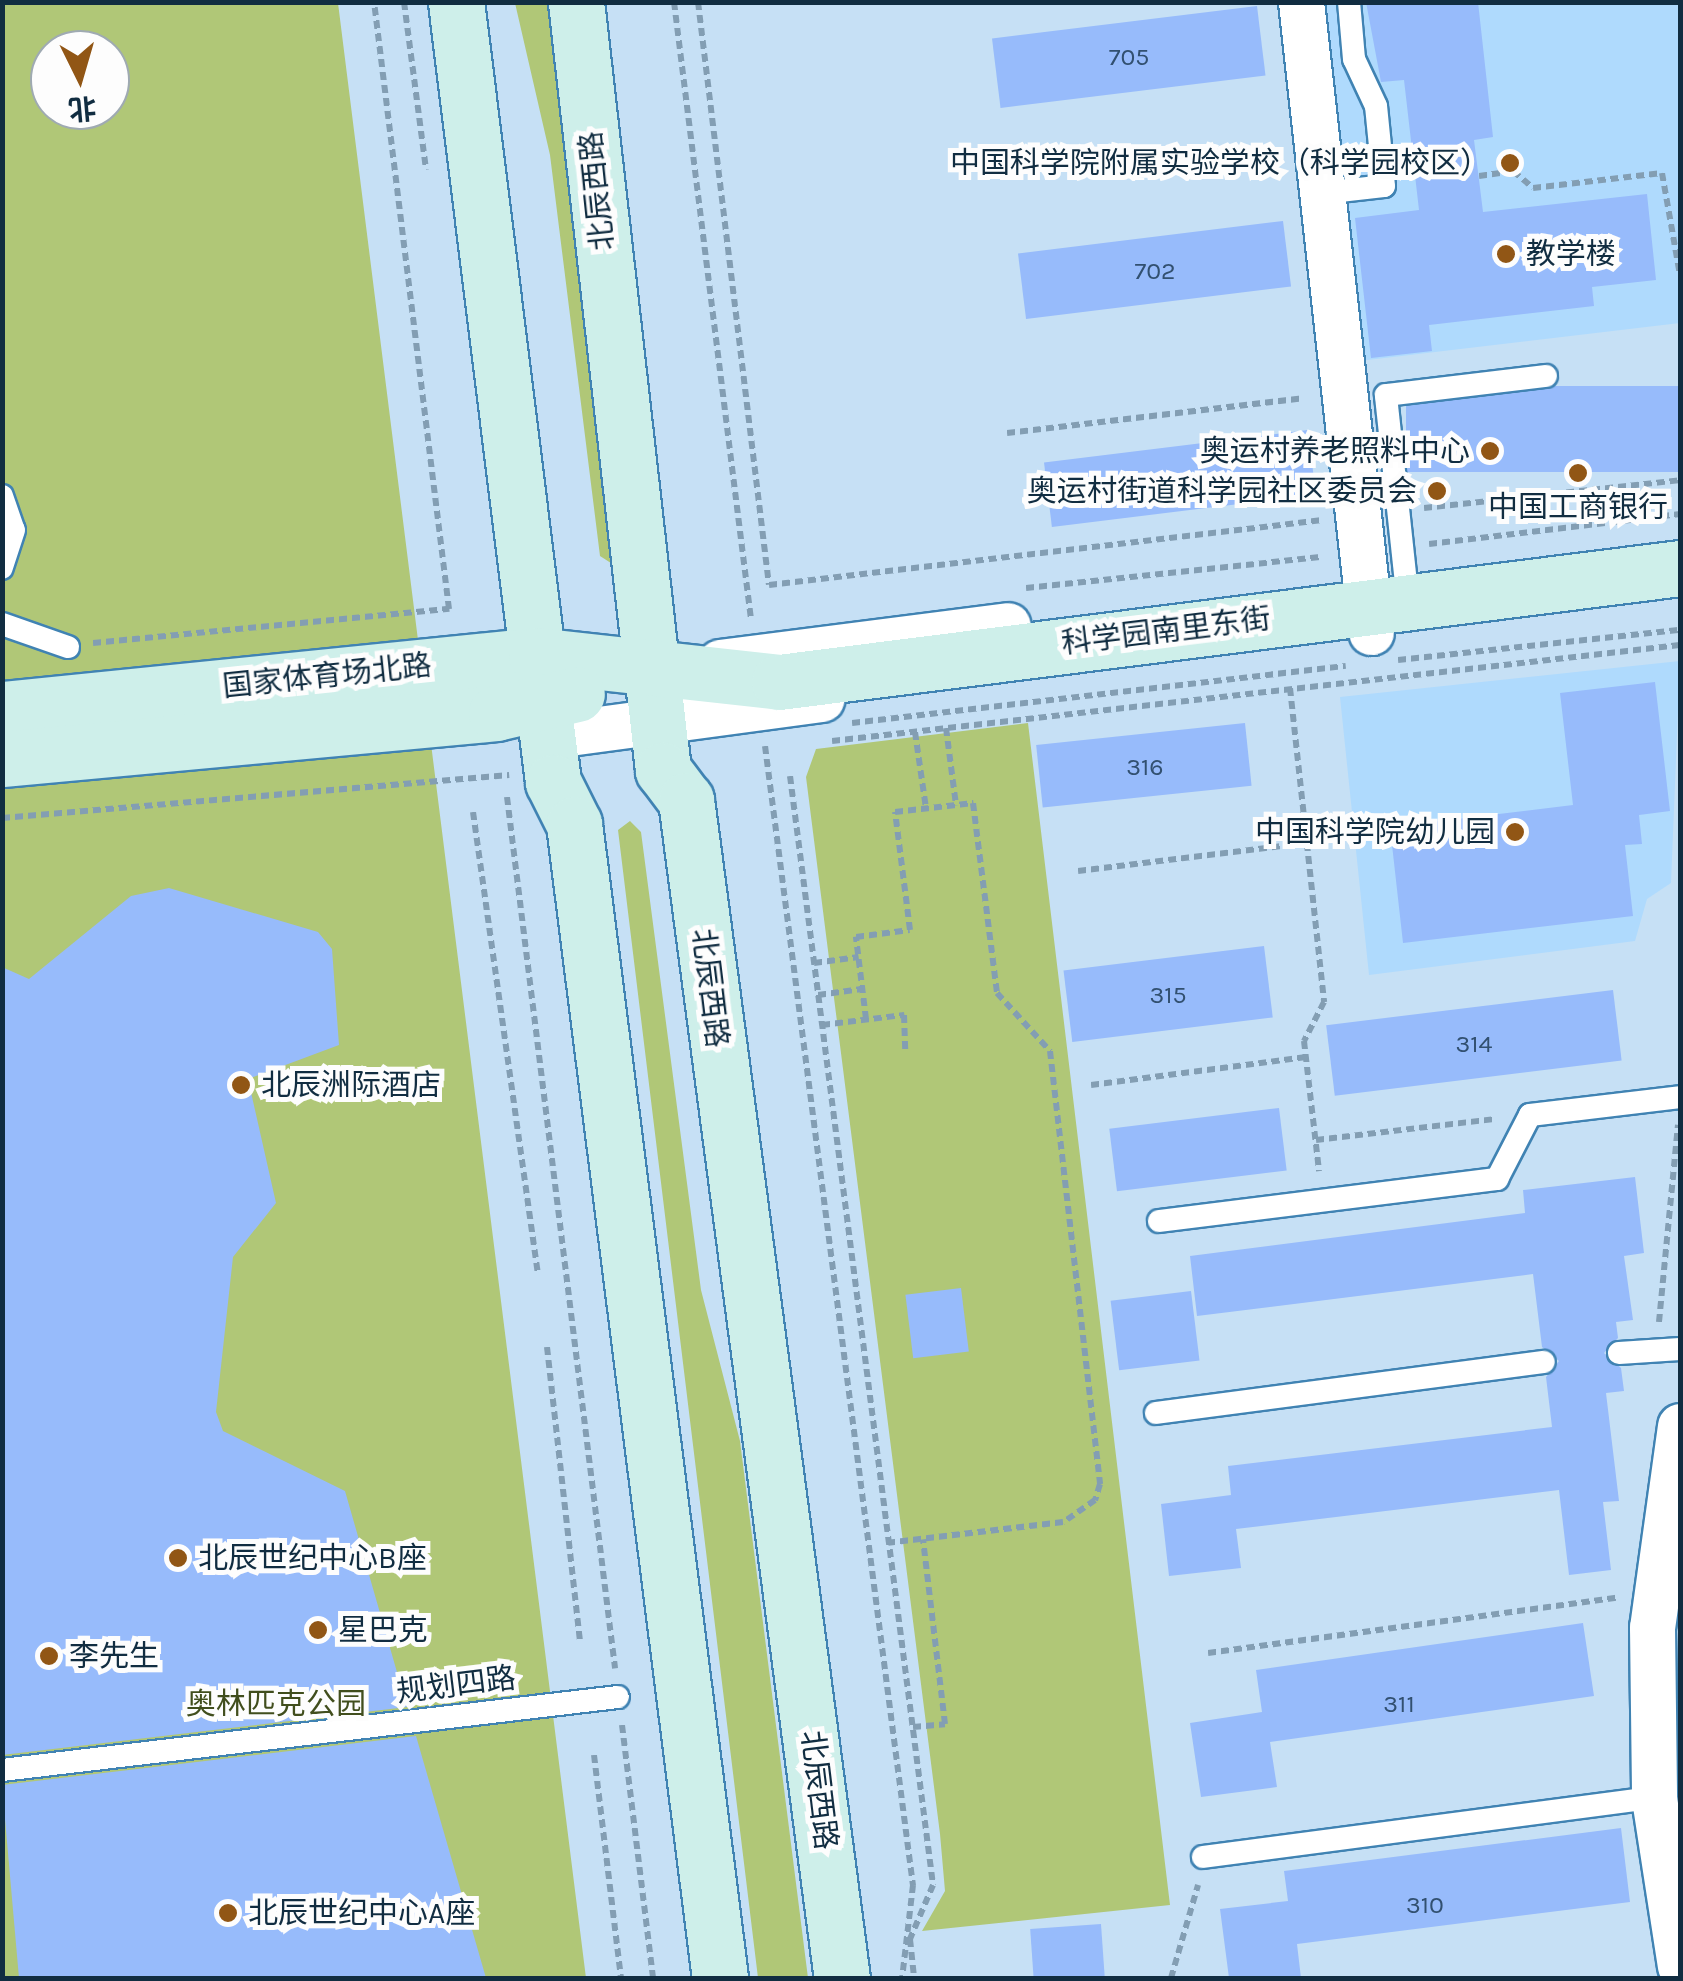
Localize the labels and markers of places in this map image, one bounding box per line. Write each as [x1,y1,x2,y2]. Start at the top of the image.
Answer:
place label: 中国科学院附属实验学校（科学园校区） [950,145,1490,181]
marker: 中国科学院附属实验学校（科学园校区） [1499,152,1521,174]
place label: 教学楼 [1526,236,1616,272]
marker: 教学楼 [1495,243,1517,265]
place label: 奥运村养老照料中心 [1200,433,1470,469]
marker: 奥运村养老照料中心 [1479,440,1501,462]
marker: 中国工商银行 [1567,462,1589,484]
place label: 奥运村街道科学园社区委员会 [1027,473,1417,509]
marker: 奥运村街道科学园社区委员会 [1426,480,1448,502]
place label: 中国工商银行 [1488,489,1668,525]
place label: 中国科学院幼儿园 [1255,814,1495,850]
marker: 中国科学院幼儿园 [1504,821,1526,843]
place label: 北辰洲际酒店 [261,1067,441,1103]
marker: 北辰洲际酒店 [230,1074,252,1096]
place label: 北辰世纪中心B座 [198,1540,427,1576]
marker: 北辰世纪中心B座 [167,1547,189,1569]
place label: 星巴克 [338,1612,428,1648]
marker: 星巴克 [307,1619,329,1641]
place label: 李先生 [69,1638,159,1674]
marker: 李先生 [38,1645,60,1667]
place label: 北辰世纪中心A座 [248,1895,475,1931]
marker: 北辰世纪中心A座 [217,1902,239,1924]

